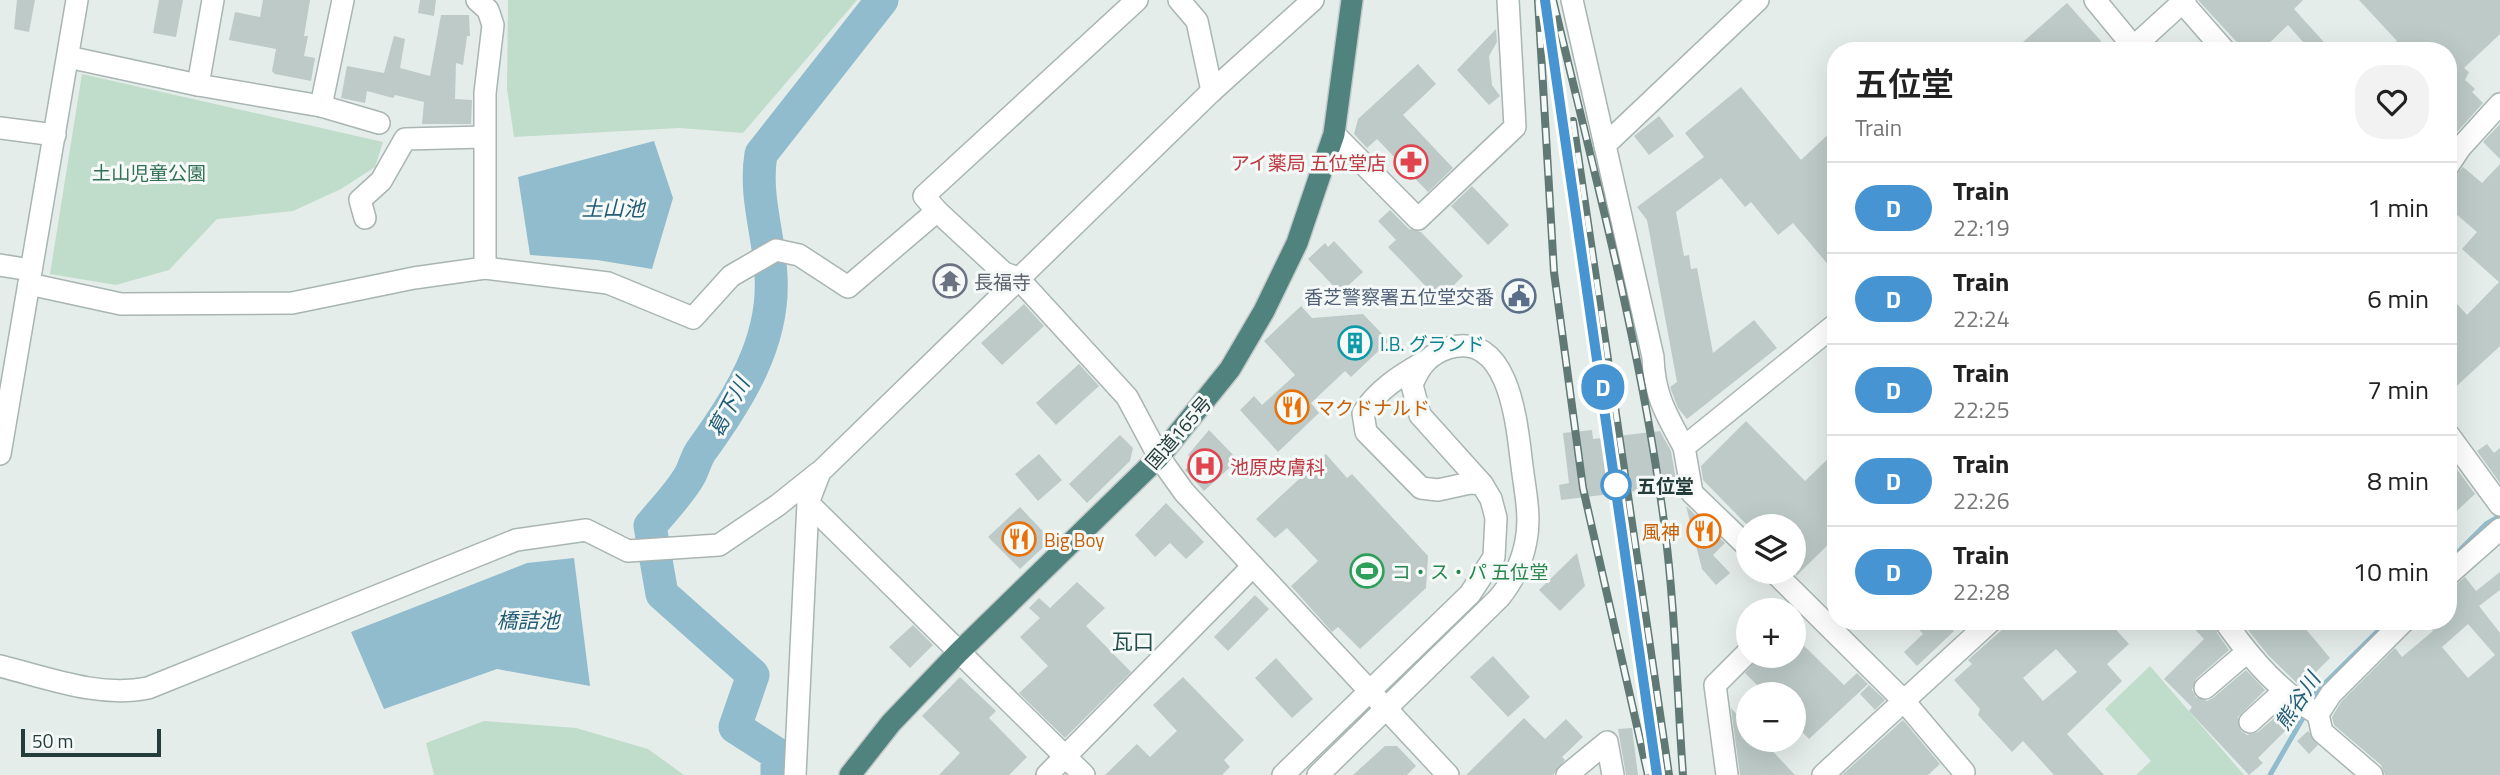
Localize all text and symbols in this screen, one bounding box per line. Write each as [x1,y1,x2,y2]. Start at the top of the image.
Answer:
text: 五位堂 [1855,59,1954,109]
button: heart [2355,65,2429,139]
text: Train [1855,110,1902,145]
pharmacy icon: アイ薬局 五位堂店 [1392,143,1430,181]
place label: アイ薬局 五位堂店 [1231,148,1386,177]
park label: 土山児童公園 [92,158,206,187]
text: Train [1953,171,2009,210]
text: 1 min [2367,188,2429,227]
text: D [1886,190,1901,226]
water label: 土山池 [582,192,646,224]
text: 22:19 [1953,210,2010,245]
temple icon: 長福寺 [931,262,969,300]
text: Train [1953,262,2009,301]
place label: 長福寺 [974,267,1031,296]
public building icon: 香芝警察署五位堂交番 [1500,277,1538,315]
text: 6 min [2367,279,2429,318]
text: D [1886,281,1901,317]
place label: 香芝警察署五位堂交番 [1304,282,1494,311]
text: 22:24 [1953,301,2010,336]
building icon: I.B. グランド [1336,324,1374,362]
place label: I.B. グランド [1380,329,1485,358]
text: Train [1953,353,2009,392]
line badge: D [1580,364,1626,410]
text: D [1595,369,1611,405]
water label: 葛下川 [699,370,758,442]
text: 7 min [2367,370,2429,409]
text: D [1886,372,1901,408]
restaurant icon: マクドナルド [1273,388,1311,426]
street label: 国道165号 [1138,389,1218,475]
text: 22:25 [1953,392,2010,427]
place label: マクドナルド [1316,393,1430,422]
text: Train [1953,444,2009,483]
hospital icon: 池原皮膚科 [1186,447,1224,485]
place label: 池原皮膚科 [1230,452,1325,481]
text: 8 min [2367,461,2429,500]
text: D [1886,463,1901,499]
marker: 五位堂 [1601,470,1631,500]
place label: 五位堂 [1637,471,1694,500]
text: 22:26 [1953,483,2010,518]
restaurant icon: 風神 [1685,512,1723,550]
map controls [1736,514,1806,752]
button: layers [1736,514,1806,584]
place label: 風神 [1642,517,1680,546]
restaurant icon: Big Boy [1000,520,1038,558]
place label: Big Boy [1044,525,1105,554]
text: Train [1953,535,2009,574]
sports icon: コ・ス・パ 五位堂 [1348,552,1386,590]
text: 10 min [2353,552,2429,591]
text: D [1886,554,1901,590]
place label: コ・ス・パ 五位堂 [1392,557,1548,586]
text: 22:28 [1953,574,2010,609]
button: + [1736,598,1806,668]
water label: 橋詰池 [497,604,561,636]
district label: 瓦口 [1112,625,1154,657]
water label: 熊谷川 [2266,664,2329,736]
button: − [1736,682,1806,752]
scale bar [21,726,161,758]
text: 50 m [32,726,73,755]

